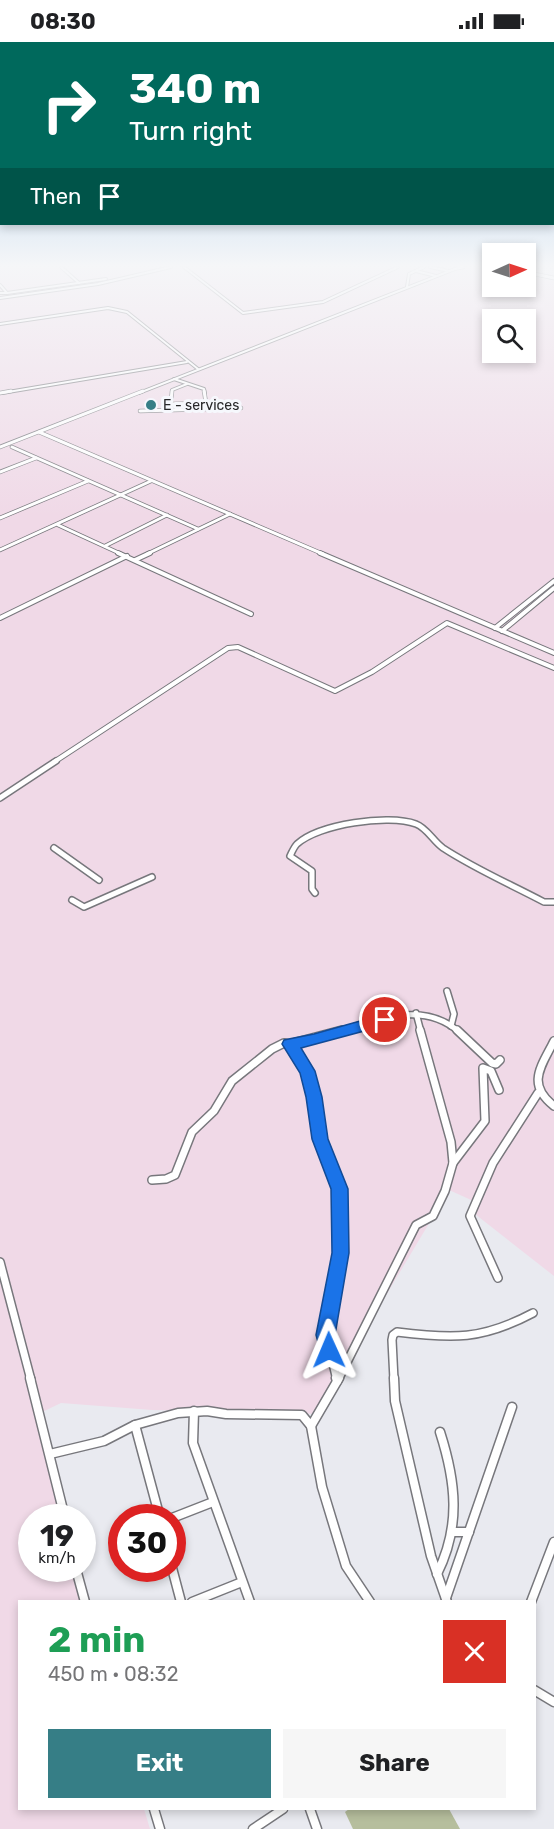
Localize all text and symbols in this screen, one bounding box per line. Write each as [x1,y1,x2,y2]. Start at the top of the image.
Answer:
text: 08:30 [30,8,96,35]
text: 340 m [129,64,261,114]
icon: right [30,66,108,144]
text: Turn right [129,115,252,147]
icon: arrive [93,180,126,213]
text: Then [30,183,81,210]
north arrow [482,243,536,297]
map controls [482,243,536,363]
button: search [482,309,536,363]
place label: E - services [163,397,239,414]
marker: E - services [144,398,158,412]
pin [359,994,410,1045]
icon: arrive [368,1003,401,1036]
position arrow [297,1318,361,1382]
speed limit sign: 30 [108,1504,186,1582]
text: 19 [40,1518,74,1554]
text: km/h [38,1549,76,1567]
text: 2 min [48,1618,146,1661]
button: close [443,1620,506,1683]
text: 450 m · 08:32 [48,1662,178,1686]
button: Exit [48,1729,271,1798]
button: Share [283,1729,506,1798]

